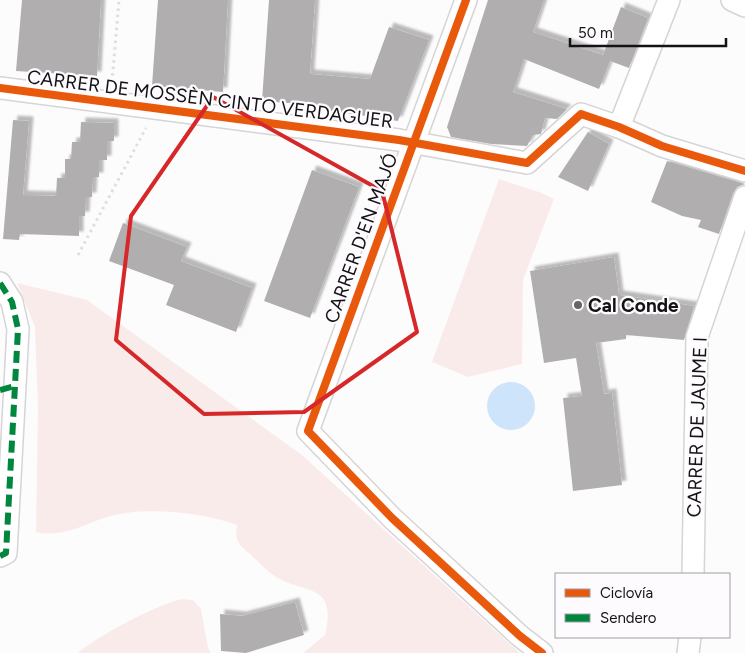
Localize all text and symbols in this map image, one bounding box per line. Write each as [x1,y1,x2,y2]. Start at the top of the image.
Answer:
scale bar [570,15,726,47]
text: 50 m [578,24,613,42]
street label: CARRER DE MOSSÈN CINTO VERDAGUER [26,65,394,133]
street label: CARRER D'EN MAJÓ [320,150,402,326]
place label: Cal Conde [588,294,679,317]
marker: Cal Conde [572,299,584,311]
street label: CARRER DE JAUME I [682,336,712,518]
legend [555,573,730,638]
text: Ciclovía [600,584,653,602]
text: Sendero [600,609,657,627]

